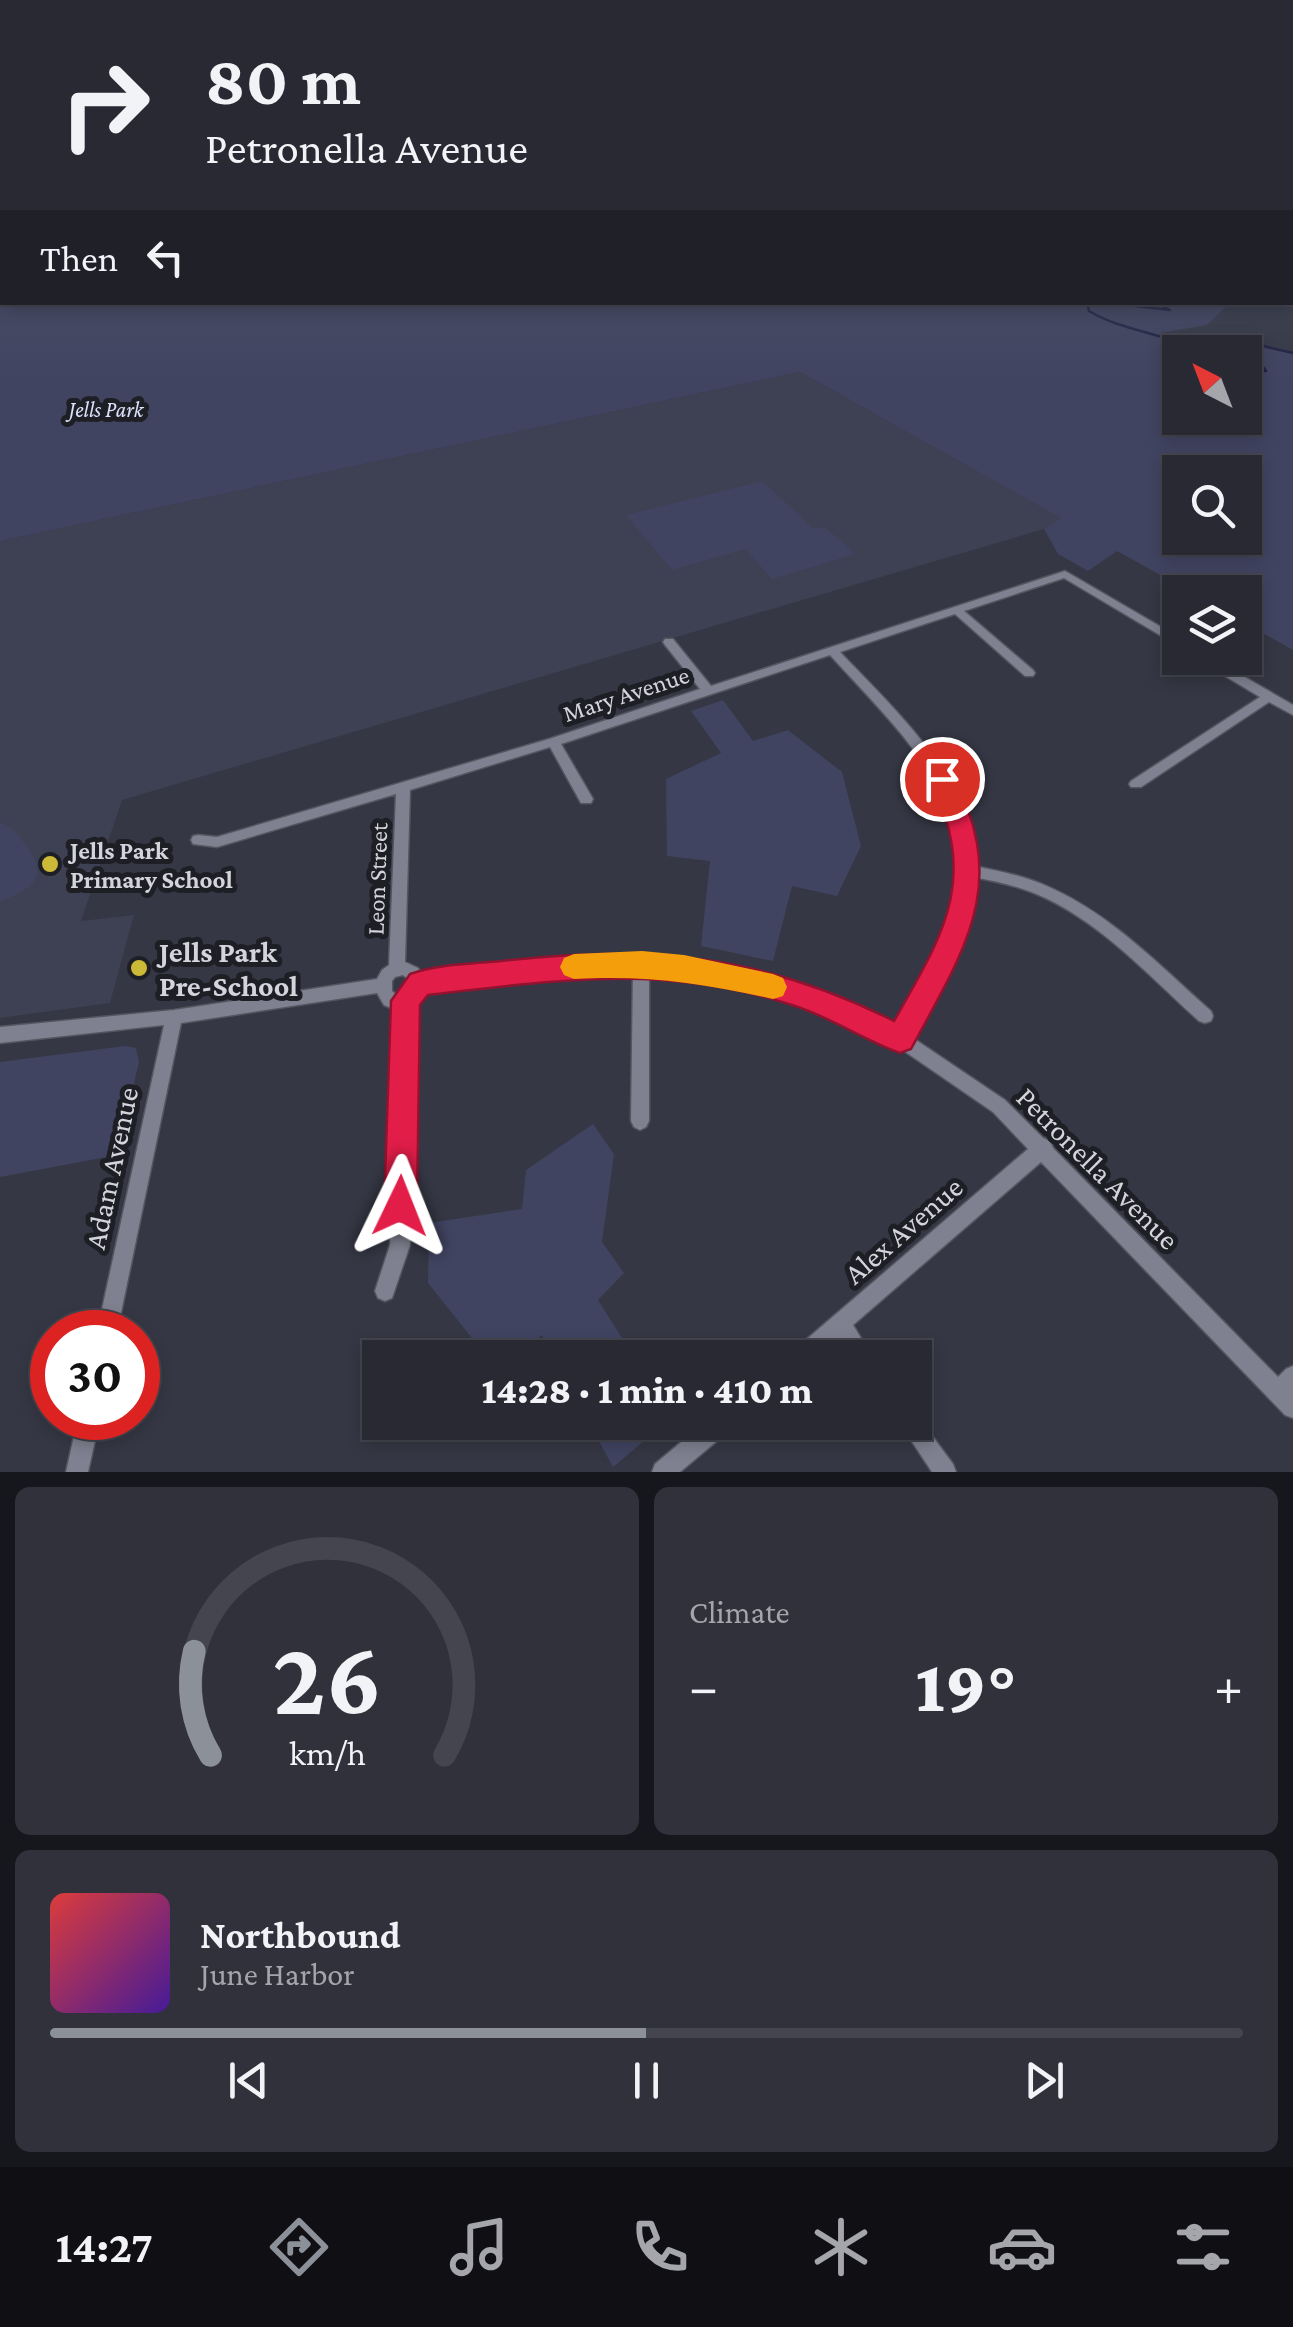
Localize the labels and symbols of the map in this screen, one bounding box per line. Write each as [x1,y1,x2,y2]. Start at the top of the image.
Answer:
north arrow [1162,335,1262,435]
park label: Jells Park [65,397,145,422]
street label: Mary Avenue [559,661,693,728]
pin [900,737,985,822]
street label: Leon Street [362,822,392,936]
place label: Jells Park Primary School [67,837,233,893]
marker: Jells Park Primary School [39,853,61,875]
place label: Jells Park Pre-School [156,935,298,1002]
marker: Jells Park Pre-School [128,957,150,979]
street label: Petronella Avenue [1010,1080,1186,1256]
street label: Adam Avenue [78,1084,144,1252]
position arrow [348,1154,452,1258]
street label: Alex Avenue [837,1170,969,1290]
speed limit sign: 30 [30,1310,160,1440]

